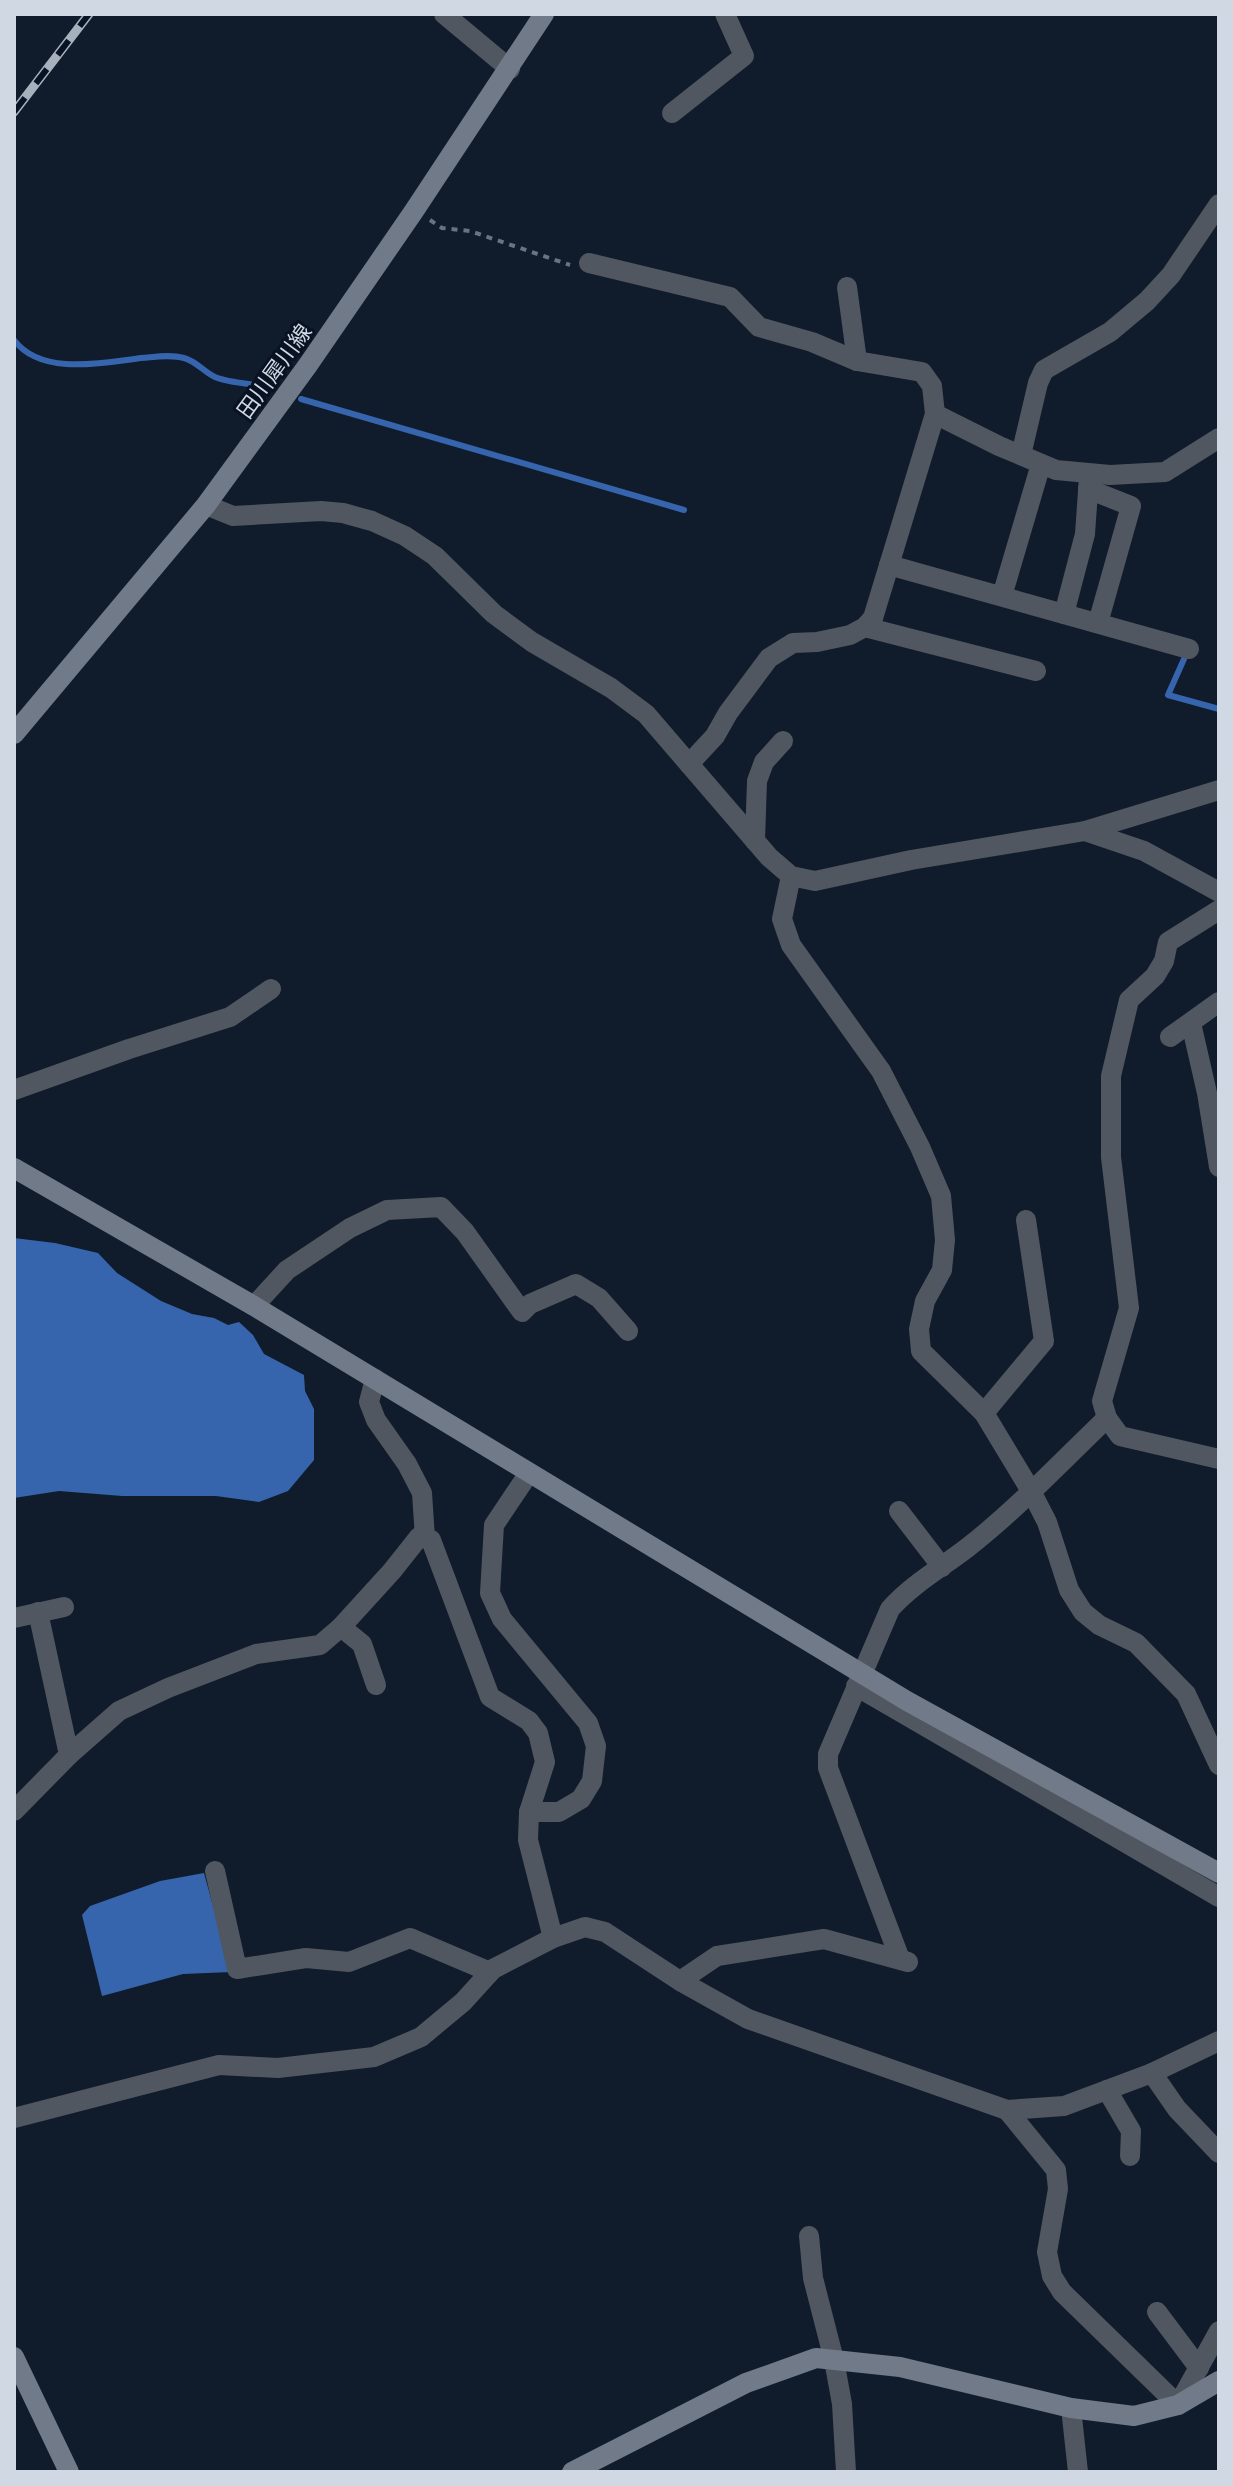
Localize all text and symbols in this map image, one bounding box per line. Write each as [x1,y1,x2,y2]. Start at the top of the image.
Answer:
street label: 田川犀川線 [231,319,318,424]

